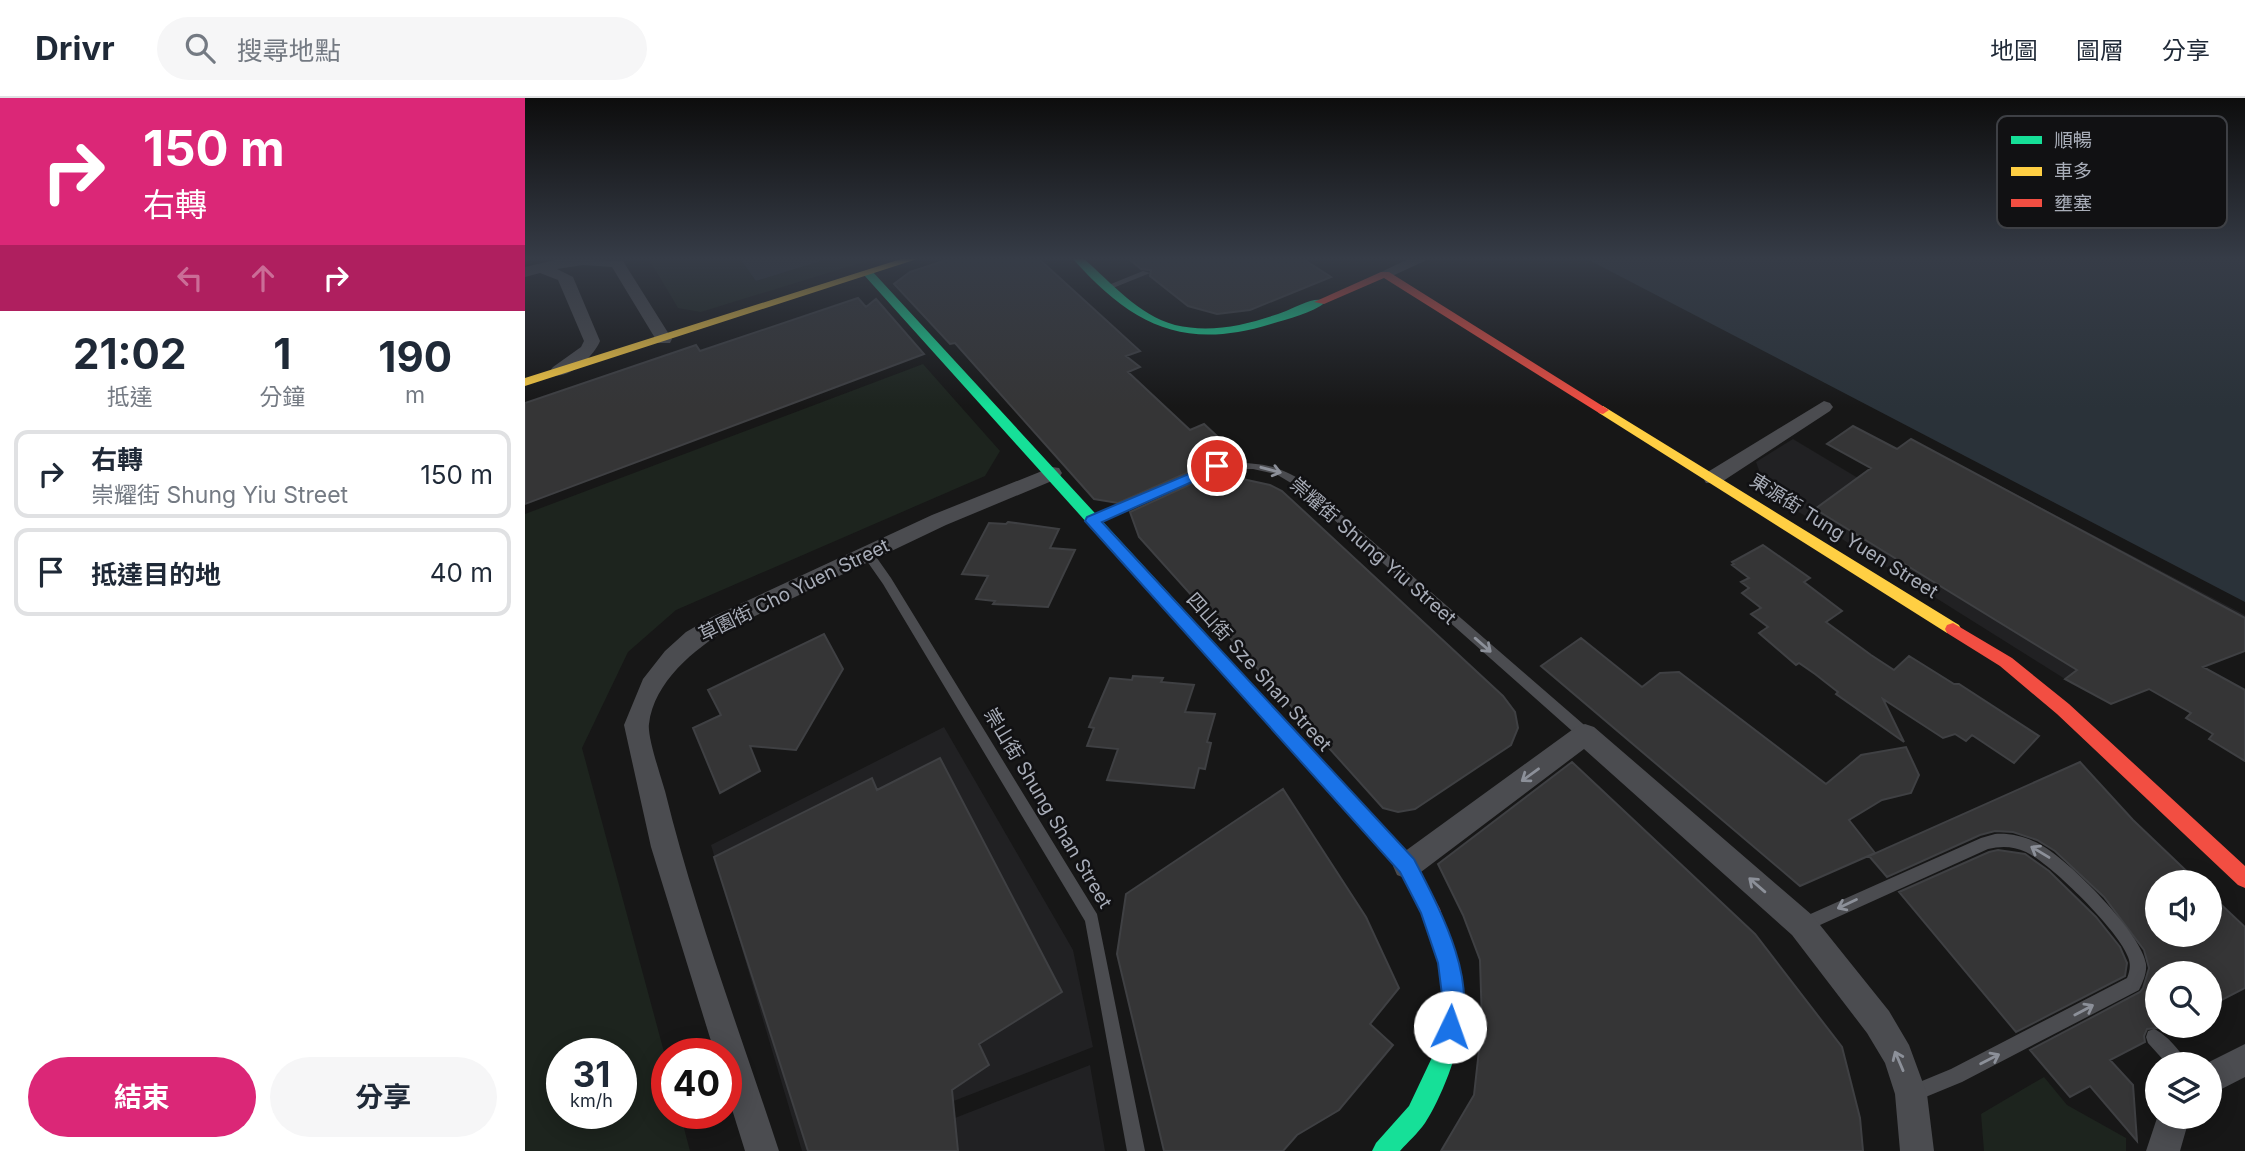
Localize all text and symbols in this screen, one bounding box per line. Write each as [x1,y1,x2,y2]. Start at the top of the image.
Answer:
search box [157,17,647,80]
text: Drivr [35,28,115,68]
icon: search [181,29,219,67]
text: 搜尋地點 [237,35,341,66]
text: 地圖 [1990,36,2038,65]
text: 圖層 [2076,36,2124,65]
text: 分享 [2162,36,2210,65]
legend [1997,116,2227,228]
text: 150 m [143,119,285,178]
icon: right [28,126,119,217]
text: 順暢 [2054,129,2092,152]
text: 車多 [2054,160,2092,183]
text: 右轉 [143,185,207,224]
text: 壅塞 [2054,192,2092,215]
icon: left [171,259,209,297]
icon: ahead [244,259,282,297]
icon: right [317,259,355,297]
text: 21:02 [73,328,186,379]
text: 1 [273,328,291,379]
text: 190 [378,331,452,382]
text: m [405,381,425,409]
text: 抵達 [107,383,153,411]
text: 分鐘 [259,383,305,411]
pin [1187,436,1247,496]
text: 右轉 [91,444,143,475]
icon: arrive [1198,447,1236,485]
icon: right [32,455,70,493]
text: 150 m [420,459,493,490]
one-way arrow [1259,465,1281,478]
street label: 東源街 Tung Yuen Street [1746,469,1942,603]
street label: 崇耀街 Shung Yiu Street [1285,473,1461,629]
text: 崇耀街 Shung Yiu Street [91,481,348,509]
street label: 草園街 Cho Yuen Street [695,534,893,646]
icon: arrive [32,553,70,591]
text: 40 m [430,557,493,588]
text: 抵達目的地 [91,559,221,590]
street label: 四山街 Sze Shan Street [1182,588,1336,756]
one-way arrow [1474,637,1492,653]
street label: 崇山街 Shung Shan Street [979,704,1117,912]
one-way arrow [1521,767,1540,782]
one-way arrow [2031,845,2050,860]
map controls [2145,870,2222,1129]
button: sound [2145,870,2222,947]
one-way arrow [1748,877,1766,893]
one-way arrow [1837,898,1858,911]
button: search [2145,961,2222,1038]
position arrow [1413,990,1487,1064]
one-way arrow [2073,1002,2094,1016]
speed limit sign: 40 [651,1038,742,1129]
one-way arrow [1891,1051,1904,1072]
one-way arrow [1979,1052,1999,1066]
button: layers [2145,1052,2222,1129]
text: 31 [573,1053,610,1095]
button: 結束 [28,1057,256,1137]
button: 分享 [270,1057,497,1137]
text: km/h [570,1090,613,1111]

